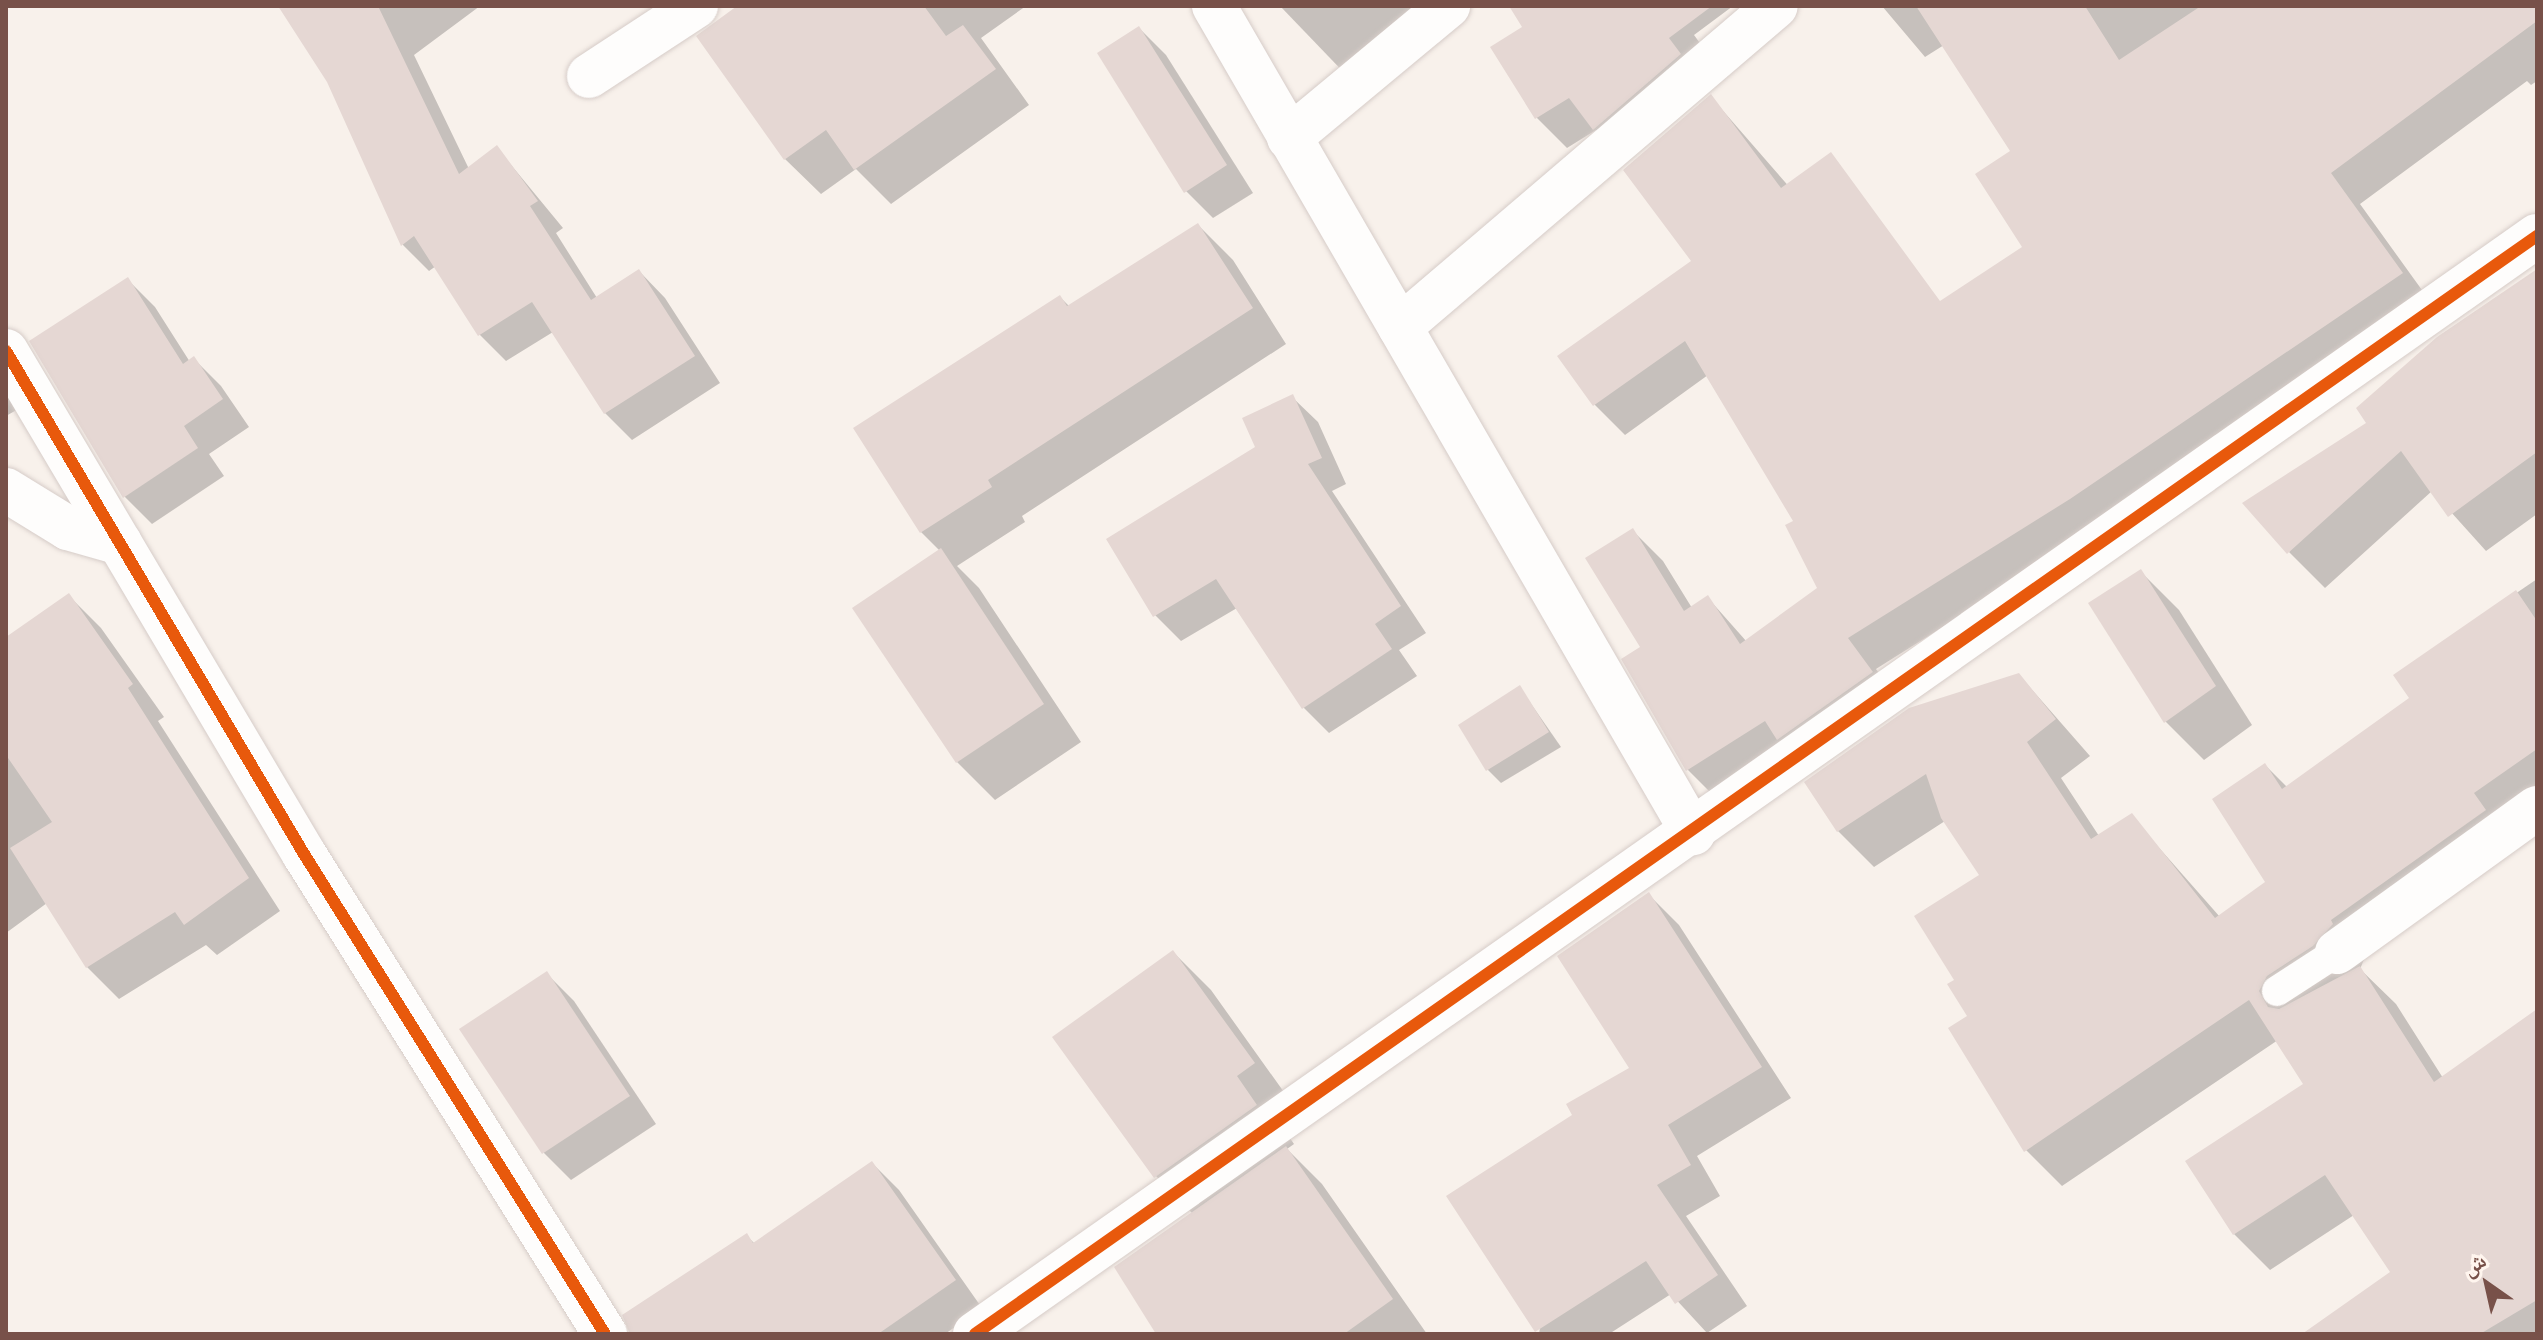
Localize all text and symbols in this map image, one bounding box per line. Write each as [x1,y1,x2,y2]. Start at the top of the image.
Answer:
north arrow [2447,1244,2527,1324]
text: ش [2456,1246,2491,1282]

